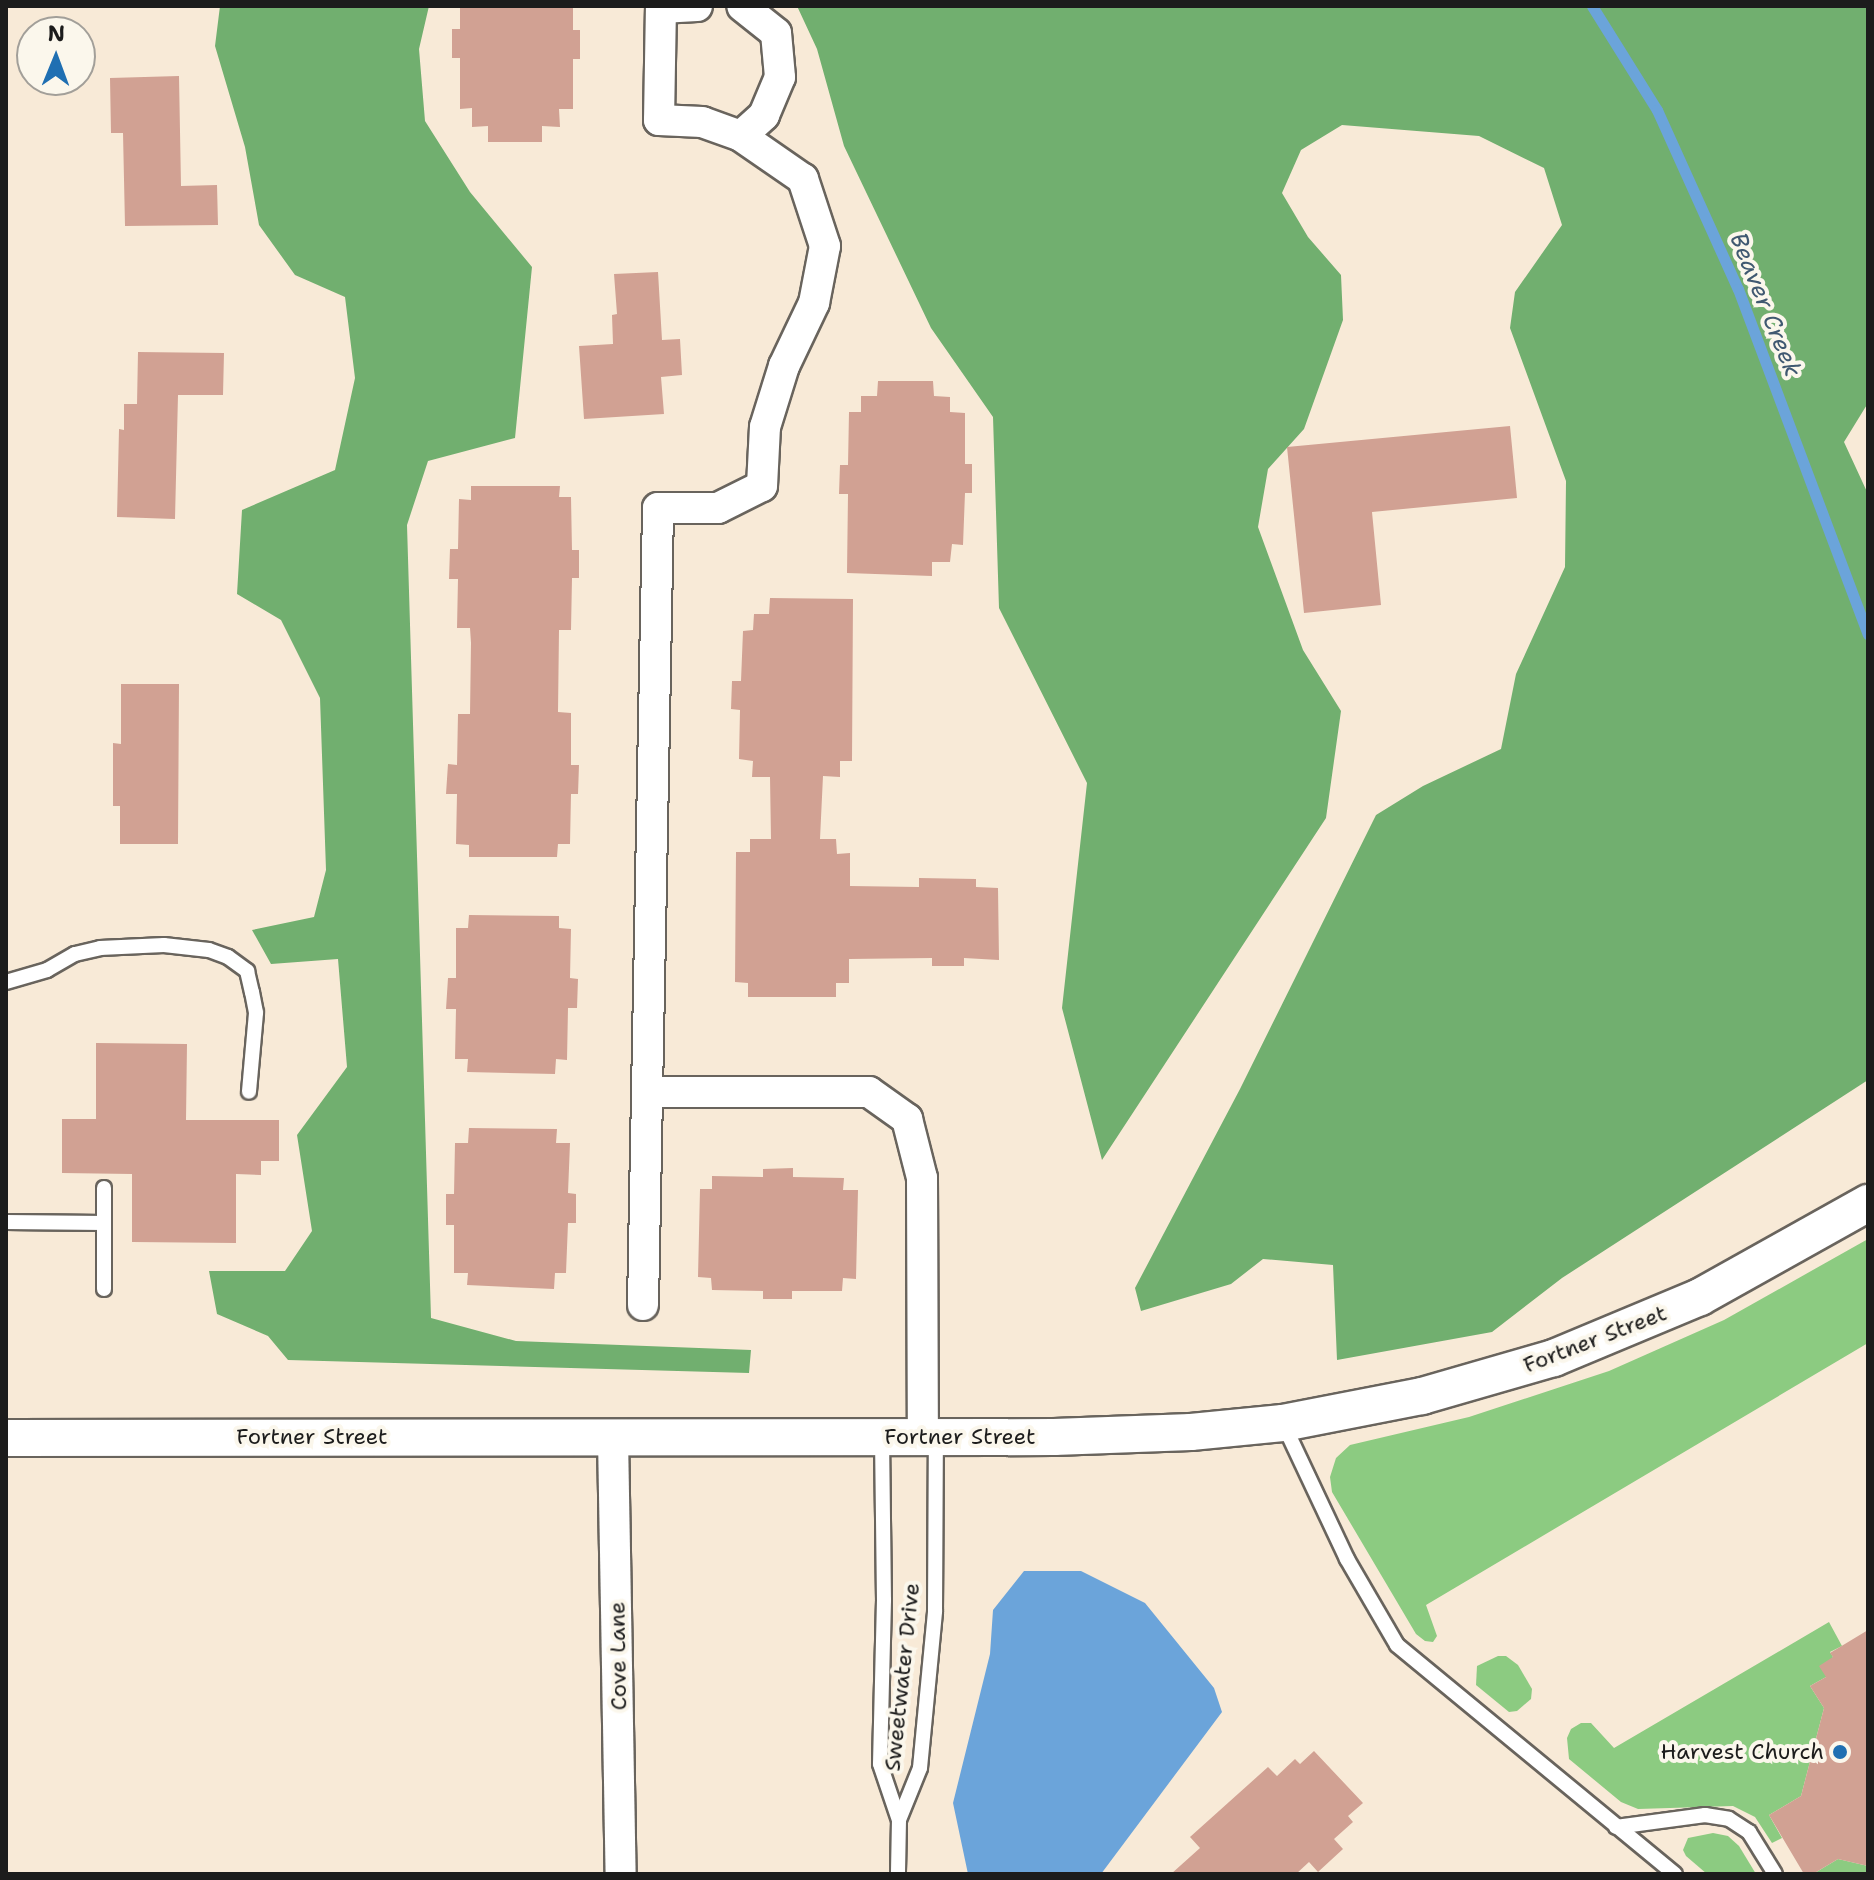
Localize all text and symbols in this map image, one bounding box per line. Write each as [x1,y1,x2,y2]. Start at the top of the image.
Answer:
north arrow [16,16,96,96]
text: N [47,19,65,48]
water label: Beaver Creek [1723,229,1807,381]
street label: Fortner Street [1520,1300,1670,1378]
street label: Fortner Street [236,1424,388,1450]
street label: Fortner Street [884,1424,1036,1450]
street label: Sweetwater Drive [879,1582,925,1772]
street label: Cove Lane [604,1601,632,1711]
place label: Harvest Church [1661,1739,1824,1765]
marker: Harvest Church [1831,1743,1849,1761]

